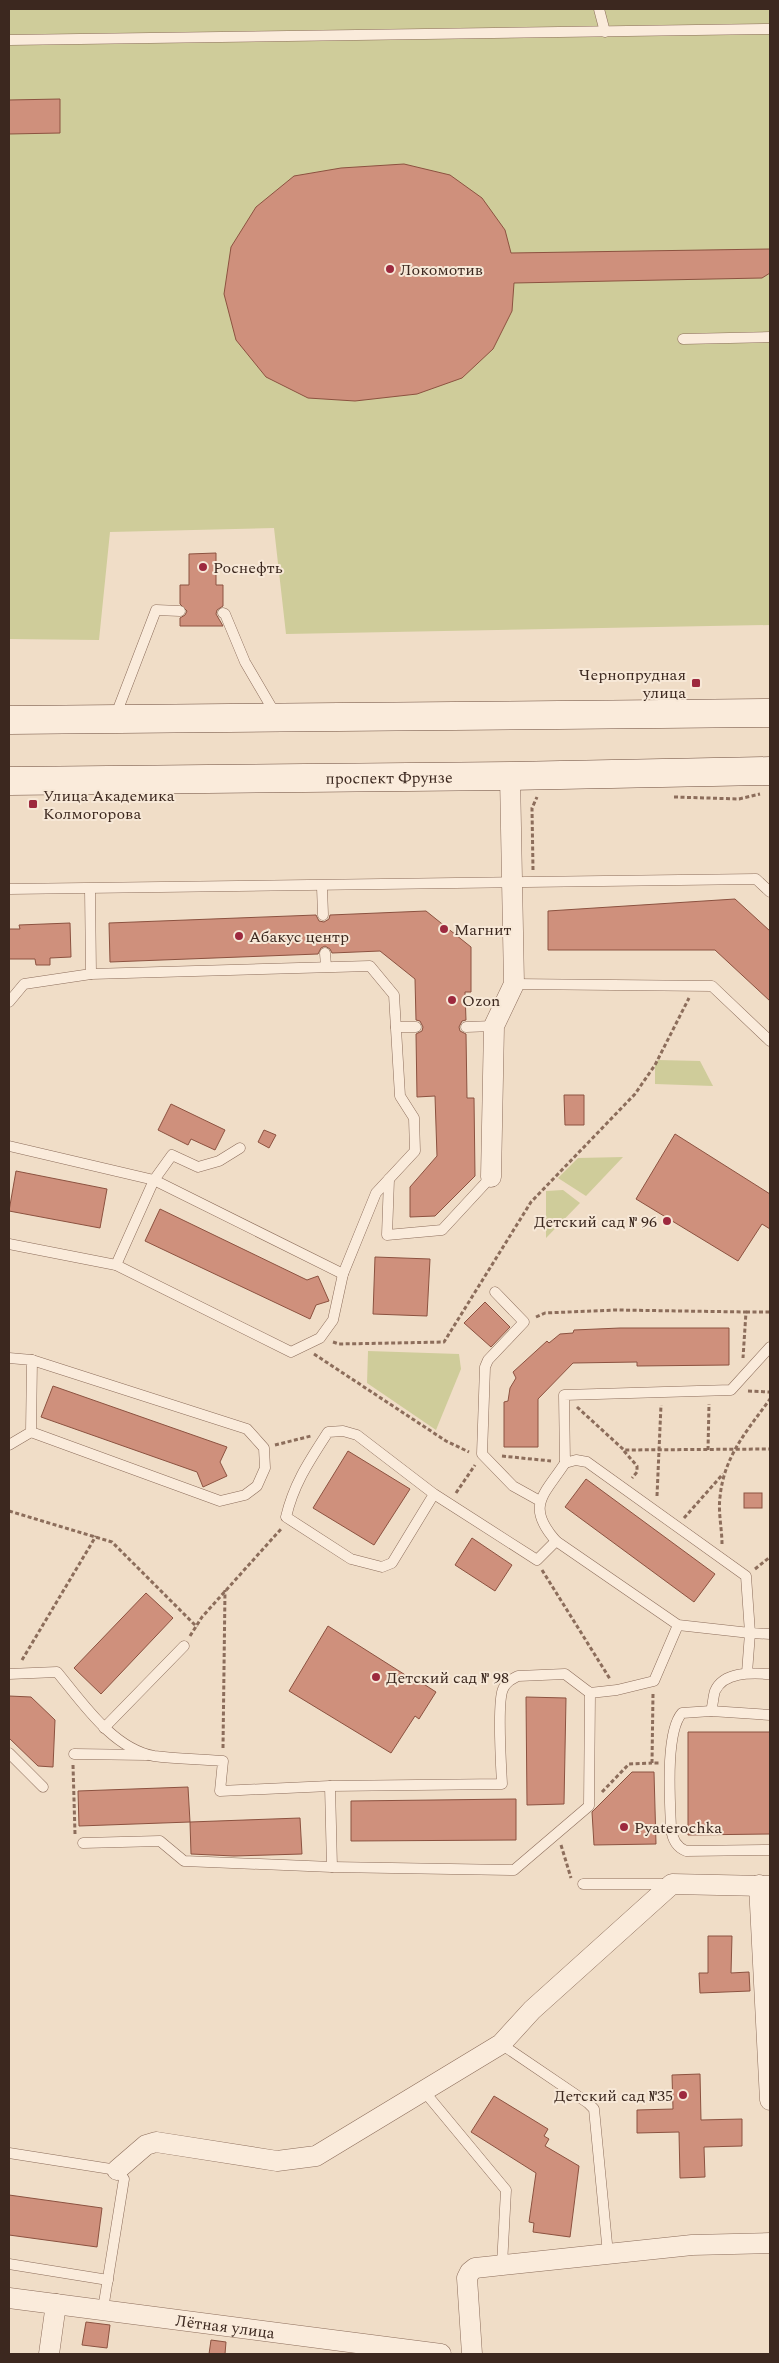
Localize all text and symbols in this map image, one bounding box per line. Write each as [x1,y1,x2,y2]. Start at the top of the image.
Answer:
place label: Локомотив [400,258,483,282]
marker: Локомотив [384,263,396,275]
place label: Роснефть [213,556,283,580]
marker: Роснефть [197,561,209,573]
place label: Чернопрудная улица [579,663,686,705]
marker: Чернопрудная улица [690,677,702,689]
street label: проспект Фрунзе [325,766,453,791]
place label: Улица Академика Колмогорова [43,784,175,826]
marker: Улица Академика Колмогорова [27,798,39,810]
place label: Магнит [454,918,512,942]
marker: Магнит [438,923,450,935]
place label: Абакус центр [249,925,349,949]
marker: Абакус центр [233,930,245,942]
place label: Ozon [462,989,500,1013]
marker: Ozon [446,994,458,1006]
place label: Детский сад № 96 [534,1210,657,1234]
marker: Детский сад № 96 [661,1215,673,1227]
place label: Детский сад № 98 [386,1666,509,1690]
marker: Детский сад № 98 [370,1671,382,1683]
place label: Pyaterochka [634,1816,722,1840]
marker: Pyaterochka [618,1821,630,1833]
place label: Детский сад №35 [554,2084,673,2108]
marker: Детский сад №35 [677,2089,689,2101]
street label: Лётная улица [174,2309,276,2345]

